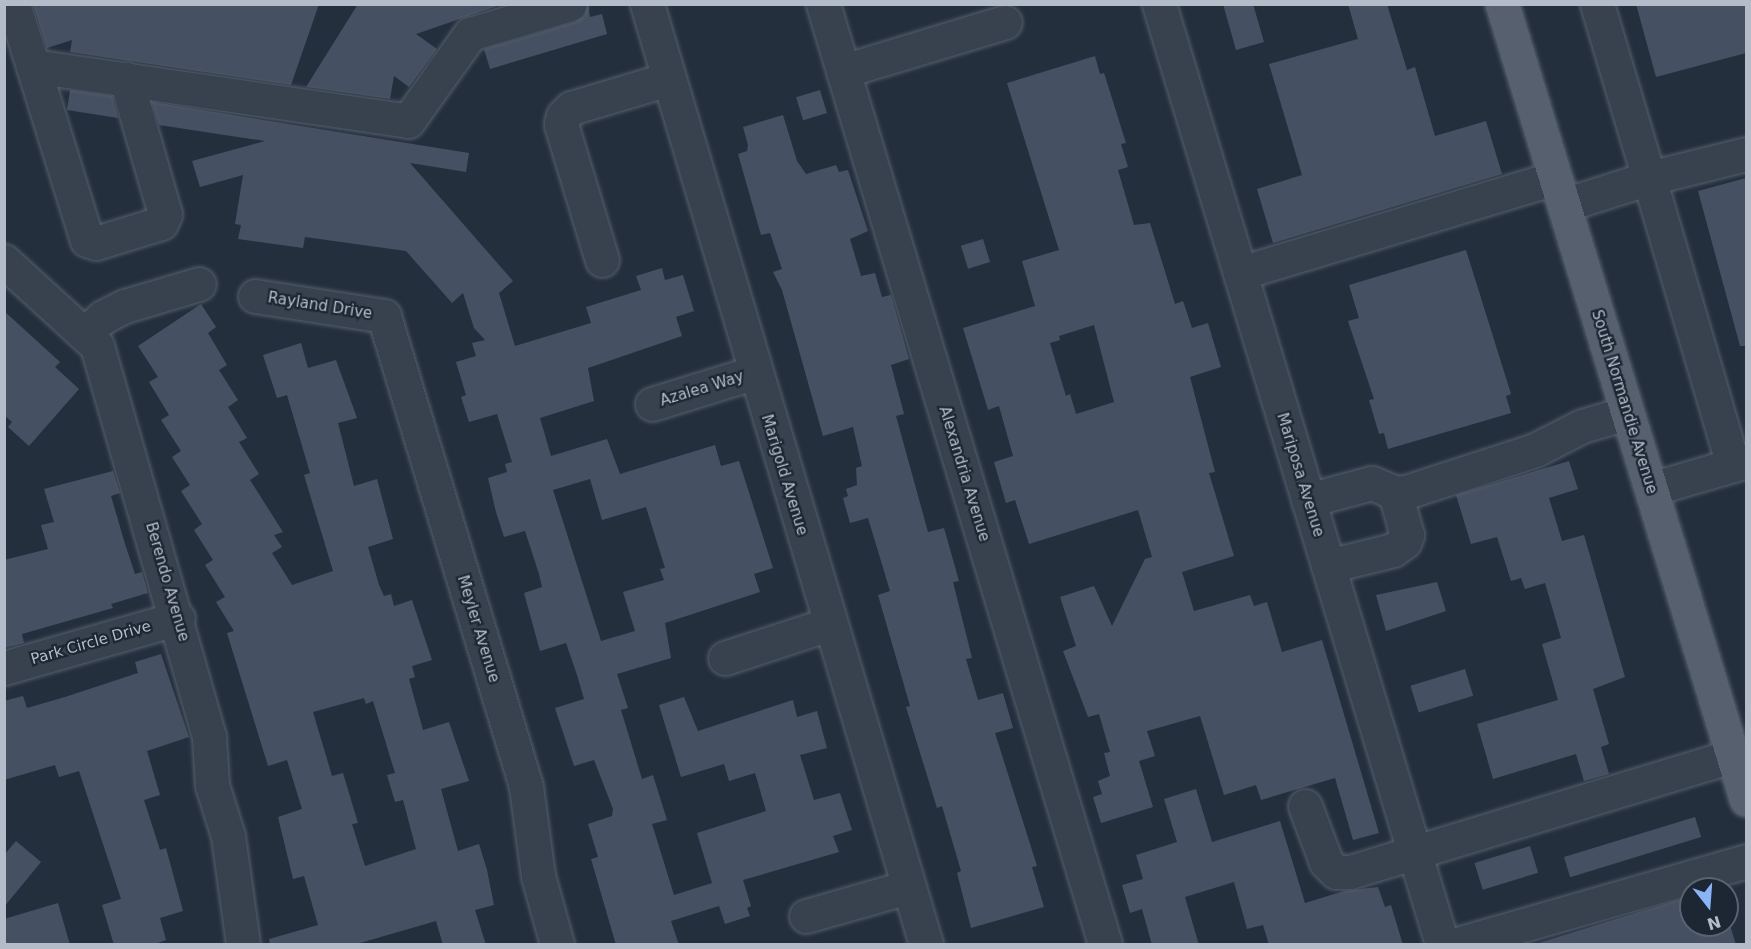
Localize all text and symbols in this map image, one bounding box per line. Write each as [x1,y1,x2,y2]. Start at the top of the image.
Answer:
street label: Rayland Drive [267,289,373,323]
street label: South Normandie Avenue [1587,308,1661,496]
street label: Azalea Way [658,368,746,410]
street label: Alexandria Avenue [935,404,993,544]
street label: Mariposa Avenue [1273,411,1327,539]
street label: Marigold Avenue [757,412,811,538]
street label: Berendo Avenue [141,520,193,644]
street label: Meyler Avenue [453,573,503,685]
street label: Park Circle Drive [29,617,153,669]
north arrow [1679,877,1739,937]
text: N [1705,912,1723,934]

